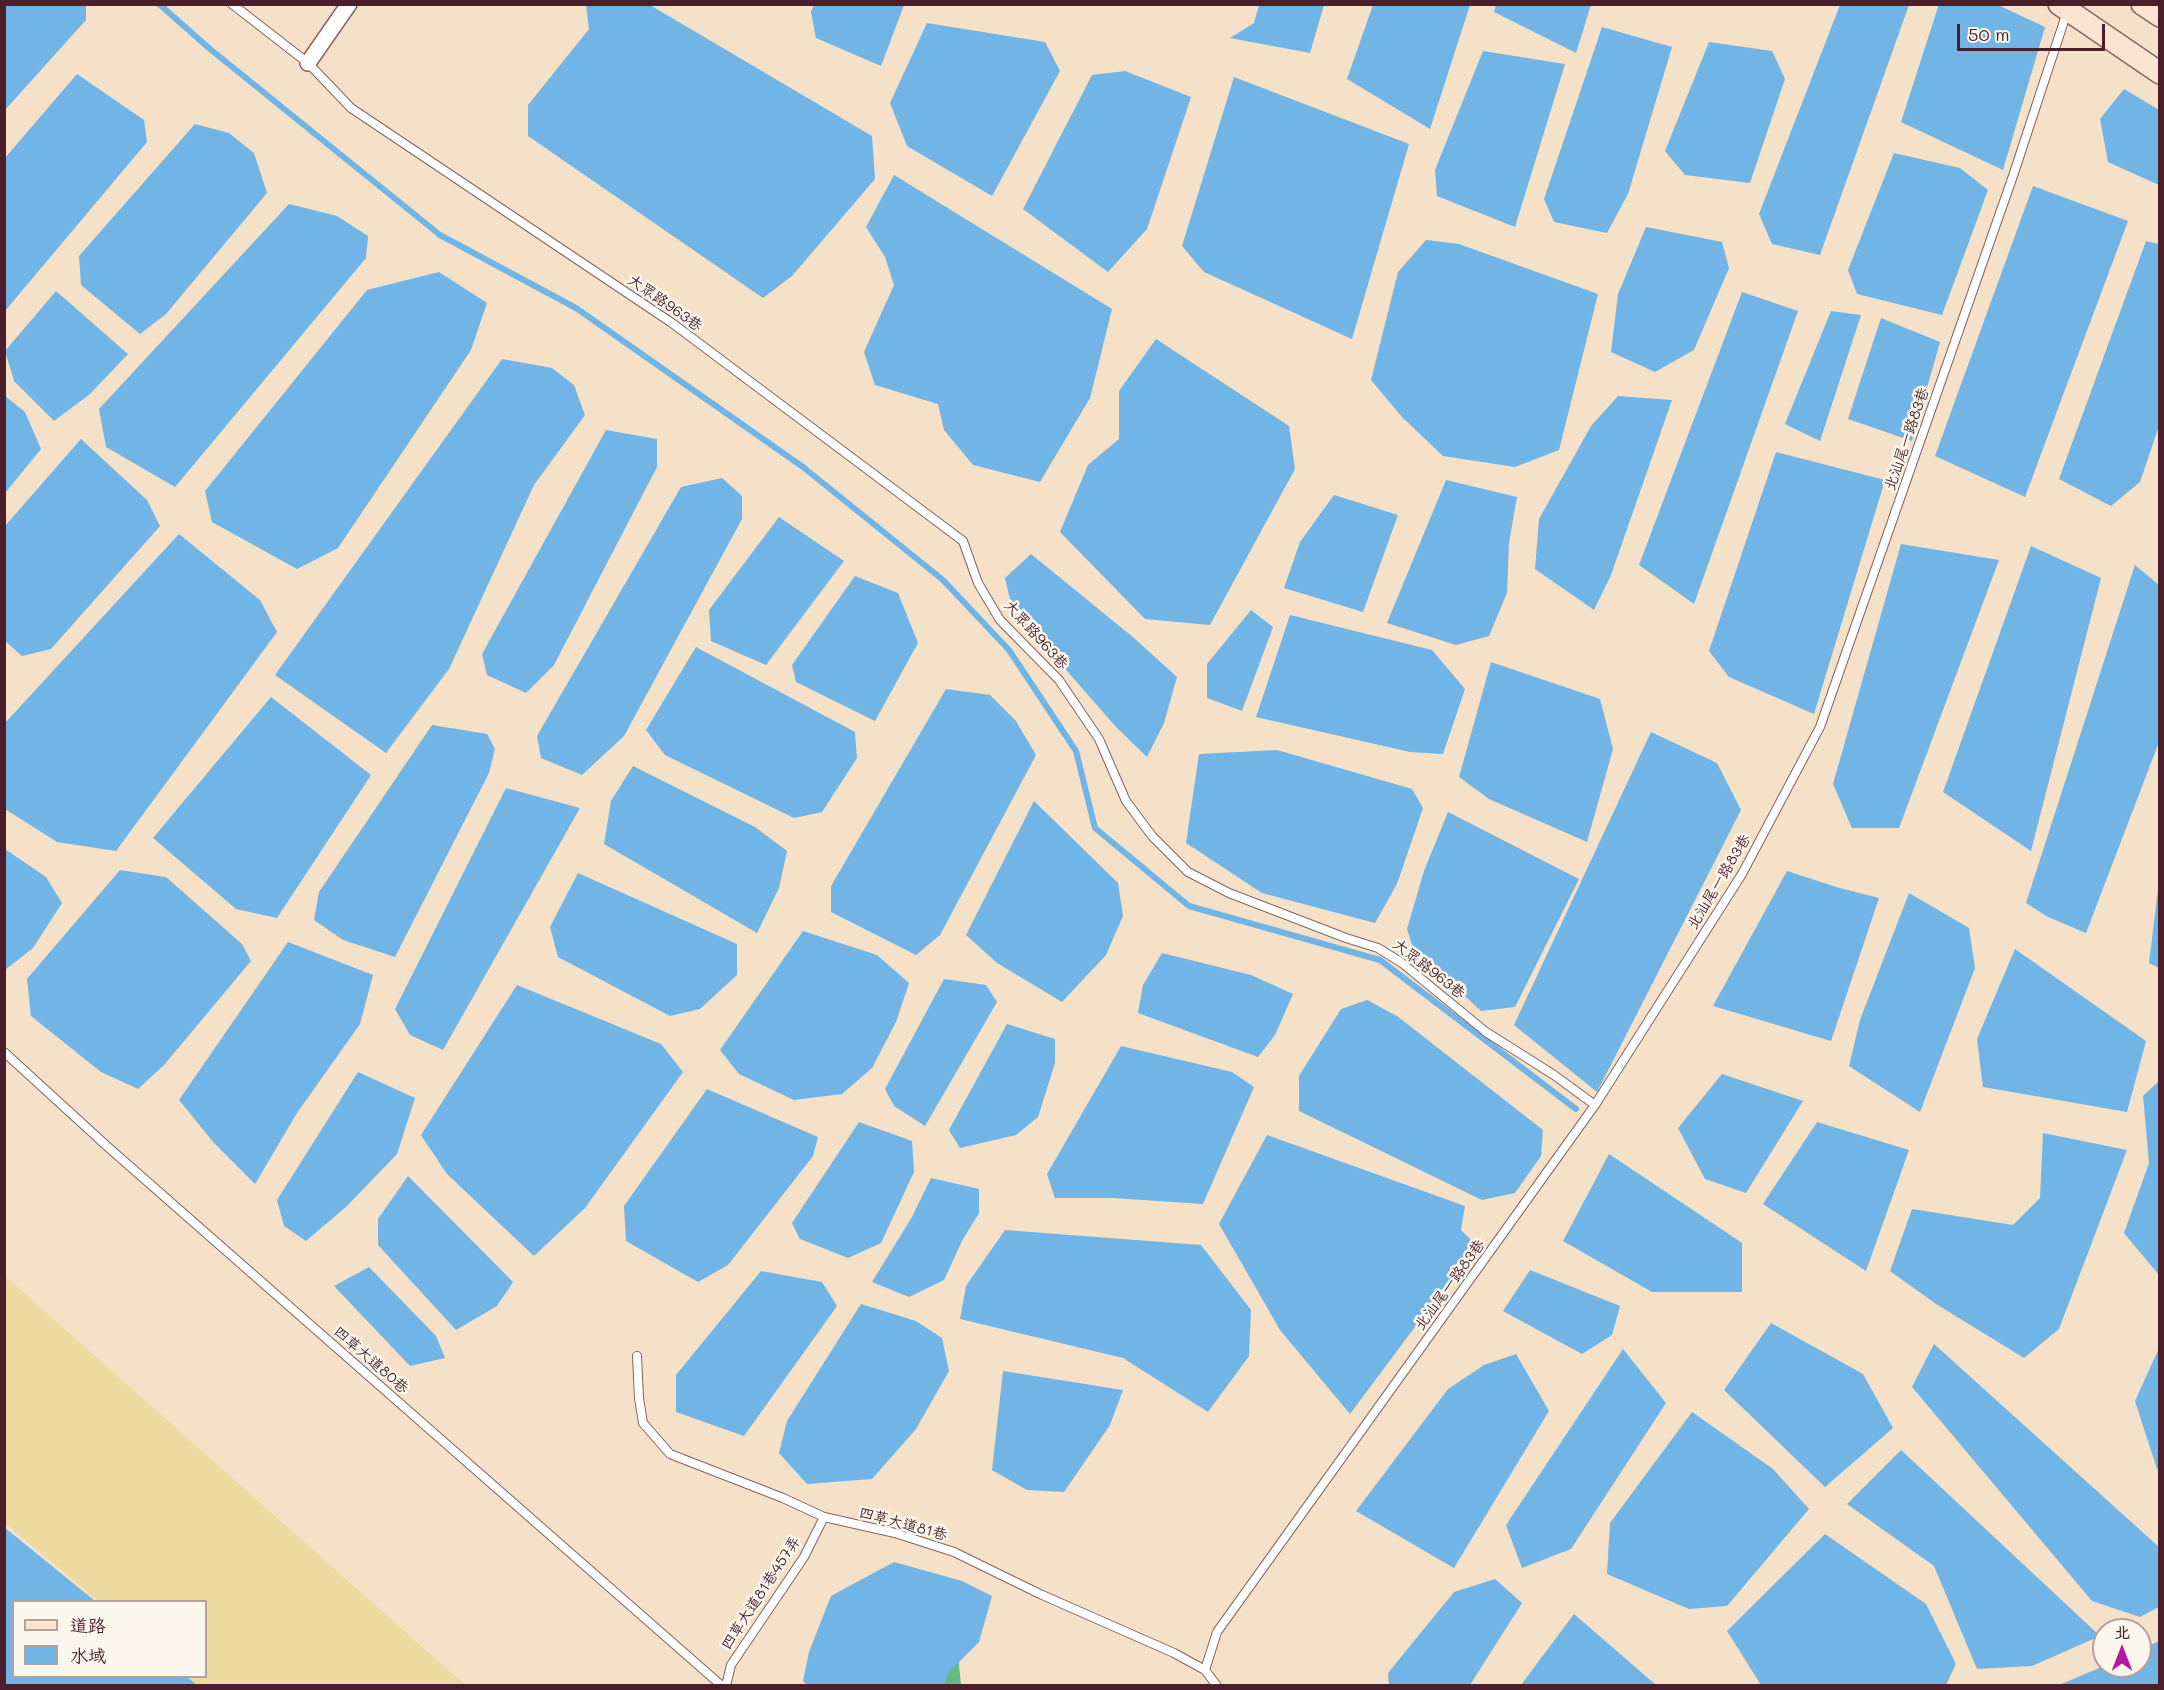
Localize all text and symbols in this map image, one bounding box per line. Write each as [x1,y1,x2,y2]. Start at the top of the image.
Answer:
scale bar [1960,12,2108,50]
text: 50 m [1968,22,2010,46]
street label: 大眾路963巷 [624,271,706,335]
street label: 北汕尾一路83巷 [1881,385,1933,493]
street label: 大眾路963巷 [1000,597,1072,673]
street label: 北汕尾一路83巷 [1684,831,1754,933]
street label: 大眾路963巷 [1389,935,1469,1003]
street label: 北汕尾一路83巷 [1411,1236,1489,1334]
street label: 四草大道80巷 [330,1323,412,1397]
street label: 四草大道81巷 [857,1504,949,1544]
street label: 四草大道81巷457弄 [718,1533,804,1653]
legend [12,1600,207,1678]
text: 道路 [70,1613,106,1637]
north arrow [2092,1618,2152,1678]
text: 北 [2114,1621,2130,1642]
text: 水域 [70,1643,106,1667]

